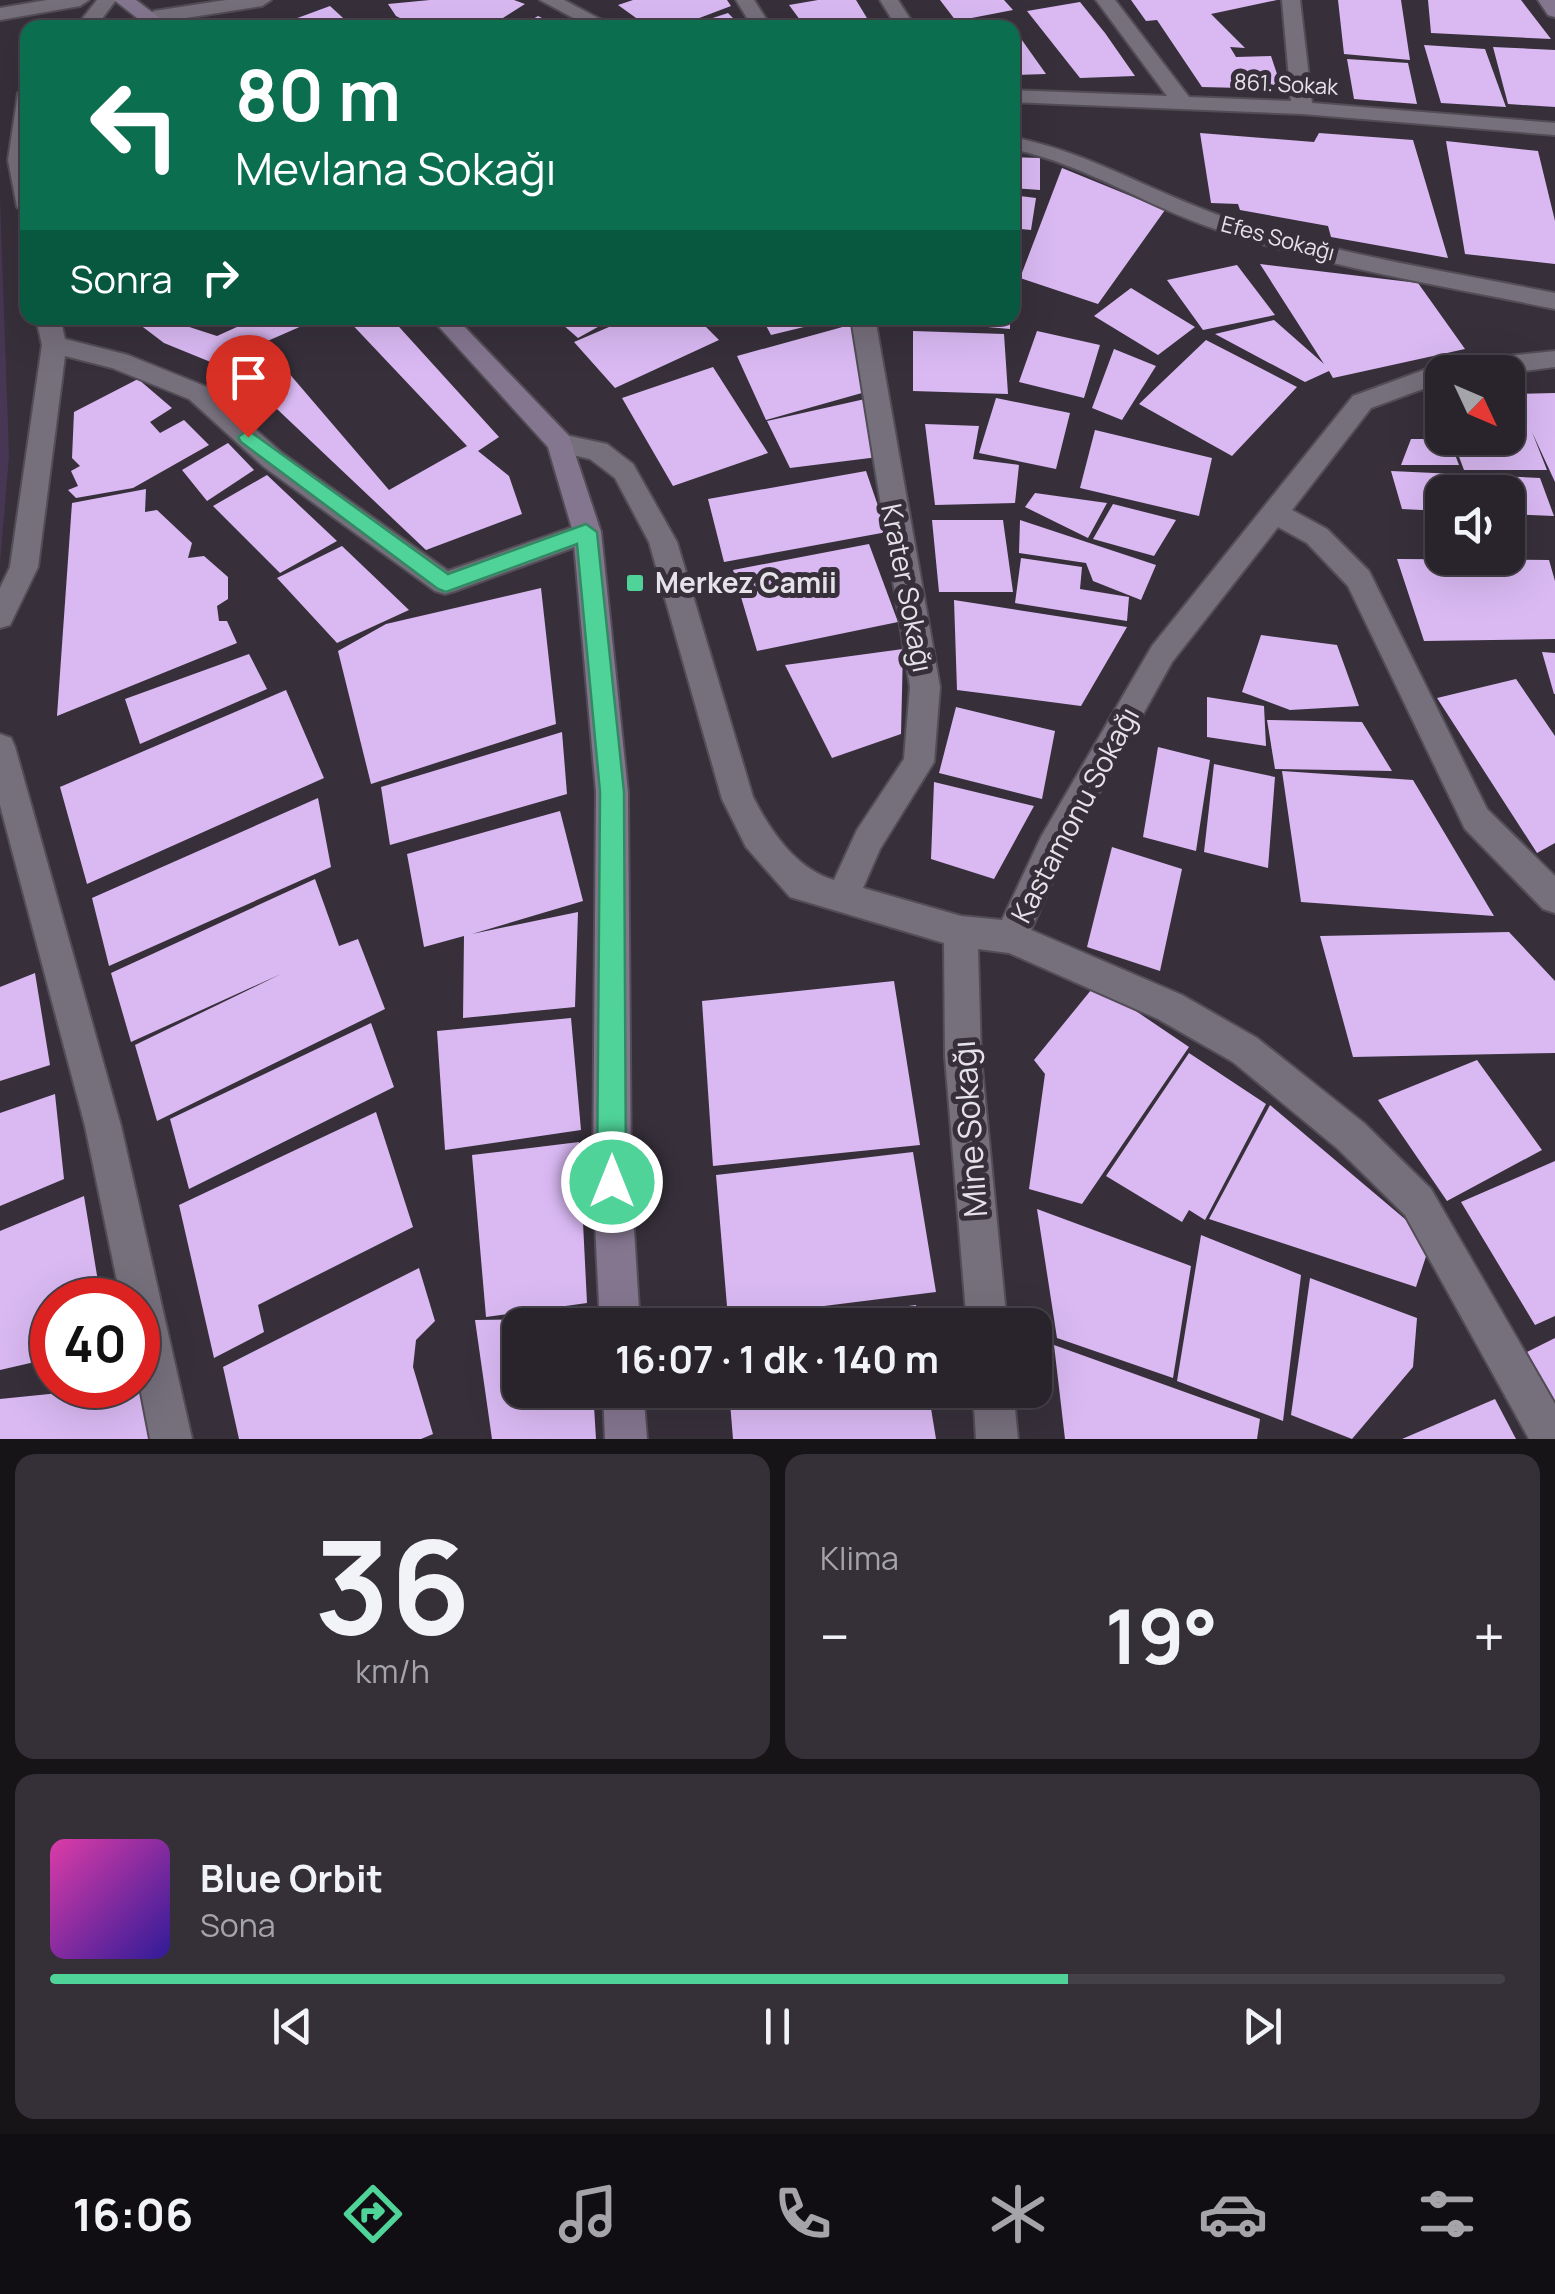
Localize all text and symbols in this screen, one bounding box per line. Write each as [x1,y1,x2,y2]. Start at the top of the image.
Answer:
text: 80 m [235,46,401,142]
icon: left [70,60,200,190]
street label: 861. Sokak [1233,66,1340,102]
text: Mevlana Sokağı [235,137,556,199]
street label: Efes Sokağı [1218,208,1338,268]
icon: right [193,250,248,305]
text: Sonra [70,252,173,304]
pin [206,335,291,438]
icon: arrive [221,350,276,405]
north arrow [1425,355,1525,455]
map controls [1425,355,1525,575]
button: sound [1425,475,1525,575]
street label: Krater Sokağı [873,500,943,675]
place label: Merkez Camii [655,563,837,601]
marker: Merkez Camii [624,572,646,594]
street label: Kastamonu Sokağı [1001,700,1147,929]
street label: Mine Sokağı [941,1039,997,1219]
position arrow [560,1130,664,1234]
speed limit sign: 40 [30,1278,160,1408]
text: 16:07 · 1 dk · 140 m [615,1332,939,1384]
text: 36 [314,1495,471,1673]
text: Klima [820,1536,899,1580]
text: 19° [1105,1584,1218,1687]
text: − [820,1598,850,1674]
text: + [1473,1598,1505,1674]
text: km/h [355,1649,430,1693]
text: Blue Orbit [200,1851,383,1903]
text: Sona [200,1903,275,1947]
icon: previous [265,1999,320,2054]
icon: pause [750,1999,805,2054]
icon: next [1235,1999,1290,2054]
icon: directions [338,2179,408,2249]
icon: music [553,2179,623,2249]
icon: phone [768,2179,838,2249]
icon: climate [983,2179,1053,2249]
icon: car [1198,2179,1268,2249]
icon: filters [1412,2179,1482,2249]
text: 16:06 [72,2183,193,2245]

